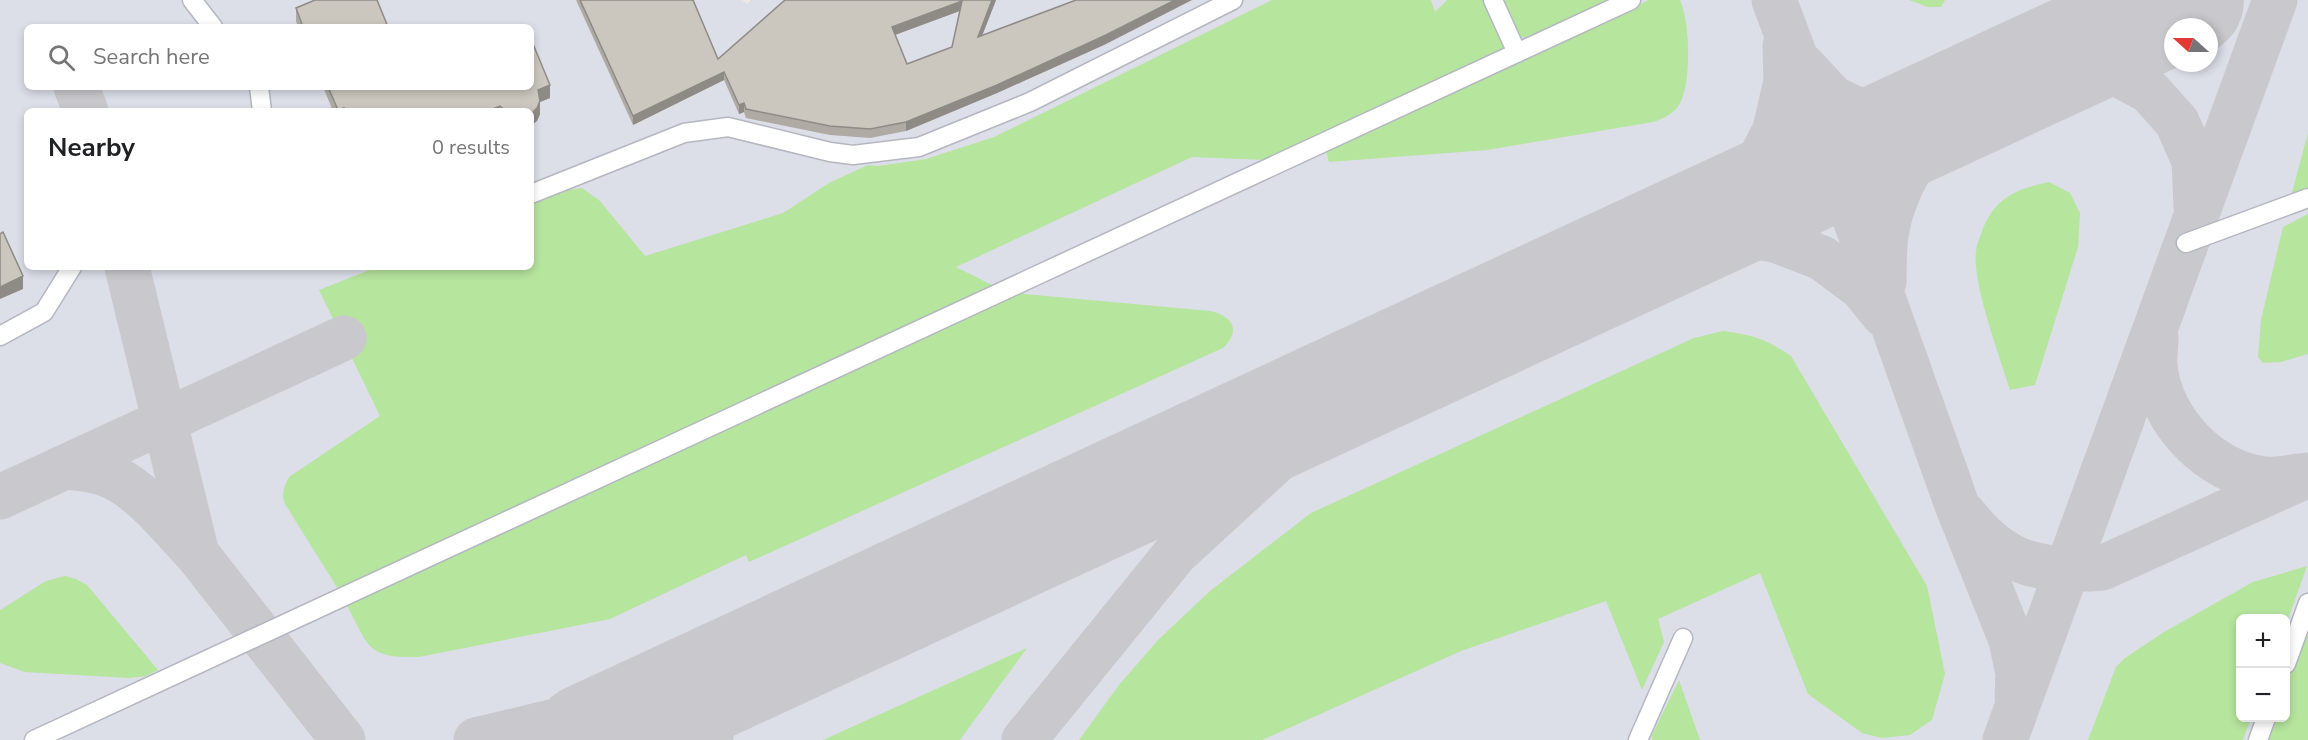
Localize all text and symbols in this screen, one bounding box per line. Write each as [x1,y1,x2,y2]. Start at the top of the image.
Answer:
north arrow [2164,18,2218,72]
search box [24,24,534,90]
icon: search [45,41,78,74]
text: Search here [93,42,210,72]
text: Nearby [48,130,135,165]
text: 0 results [432,134,510,161]
map controls [2236,614,2290,722]
button: + [2236,614,2290,668]
button: − [2236,668,2290,722]

